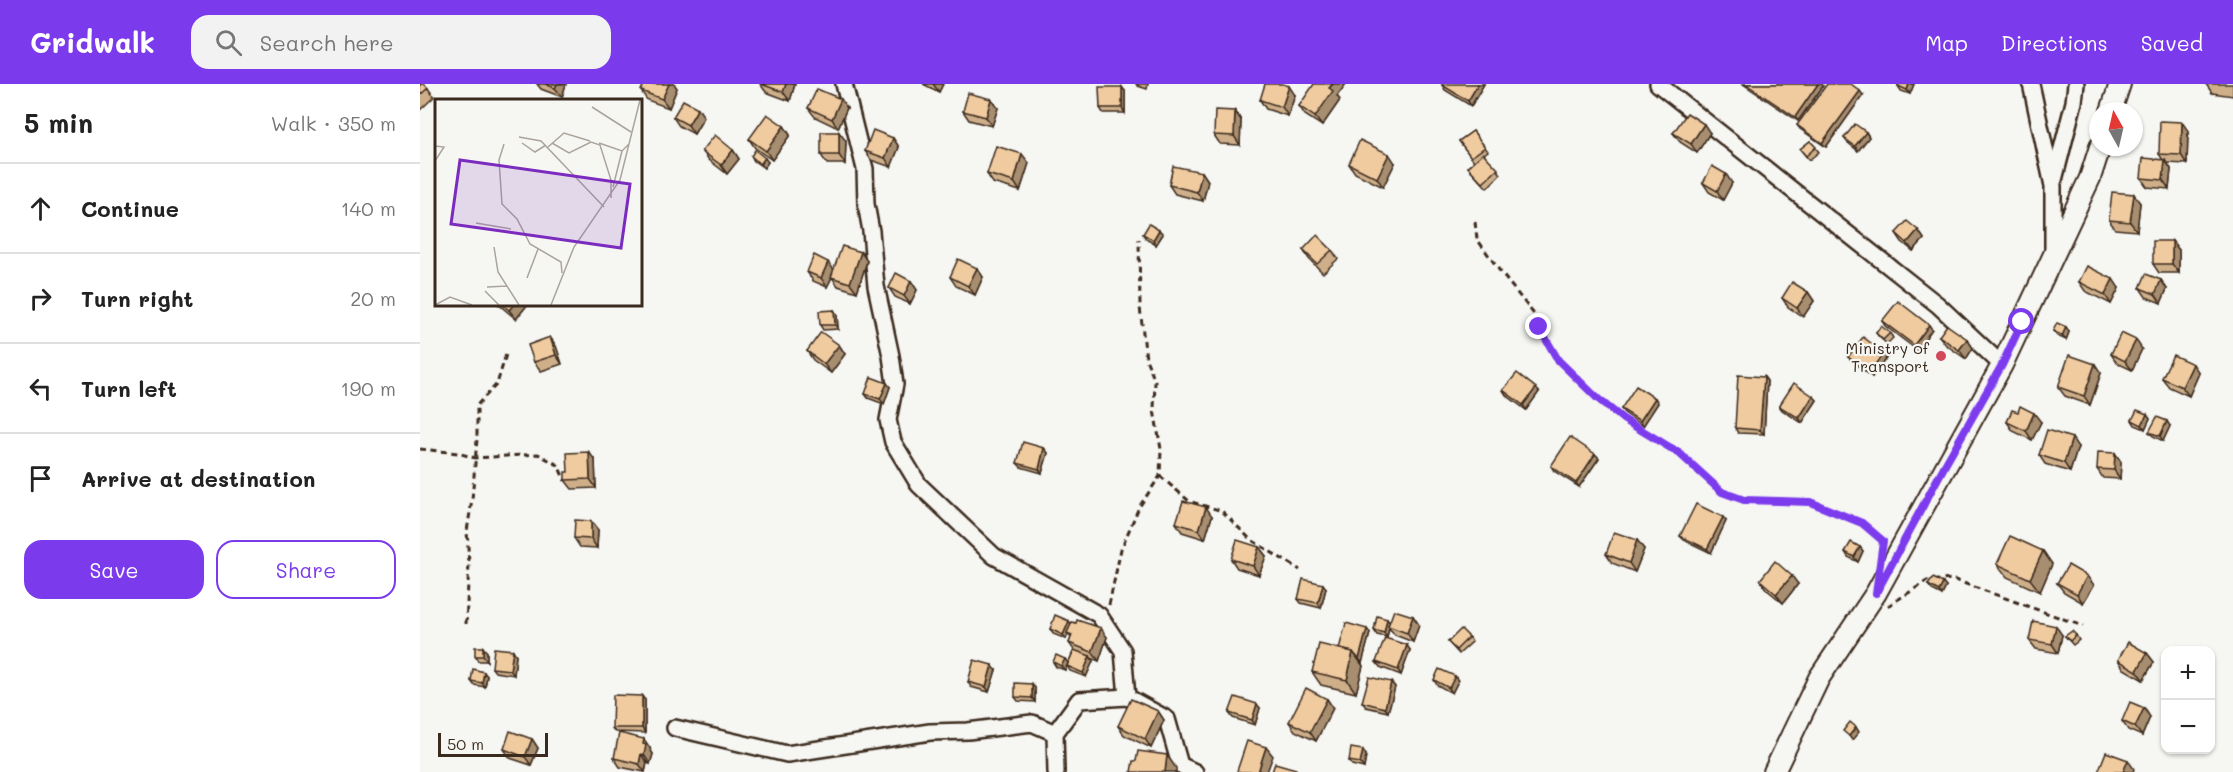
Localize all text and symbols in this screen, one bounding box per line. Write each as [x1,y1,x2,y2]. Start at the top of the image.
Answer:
search box [191,15,611,69]
text: Gridwalk [30,24,155,60]
icon: search [212,26,245,59]
text: Search here [260,28,394,57]
text: Map [1925,29,1968,56]
text: Directions [2001,29,2108,56]
text: Saved [2141,29,2203,56]
inset map [435,99,642,306]
north arrow [2089,102,2143,156]
text: 5 min [24,106,93,140]
text: Walk · 350 m [271,110,396,136]
icon: ahead [24,192,57,225]
text: Continue [81,194,179,223]
text: 140 m [341,195,396,221]
icon: right [24,282,57,315]
text: Turn right [81,284,193,313]
text: 20 m [350,285,396,311]
route start [2008,308,2034,334]
route end [1525,313,1551,339]
place label: Ministry of Transport [1846,337,1930,376]
marker: Ministry of Transport [1934,349,1948,363]
icon: left [24,372,57,405]
text: Turn left [81,374,177,403]
text: 190 m [341,375,396,401]
icon: arrive [24,462,57,495]
text: Arrive at destination [81,464,316,493]
button: Save [24,540,204,599]
button: Share [216,540,396,599]
map controls [2161,646,2215,754]
button: + [2161,646,2215,700]
button: − [2161,700,2215,754]
scale bar [438,730,548,758]
text: 50 m [447,733,484,754]

